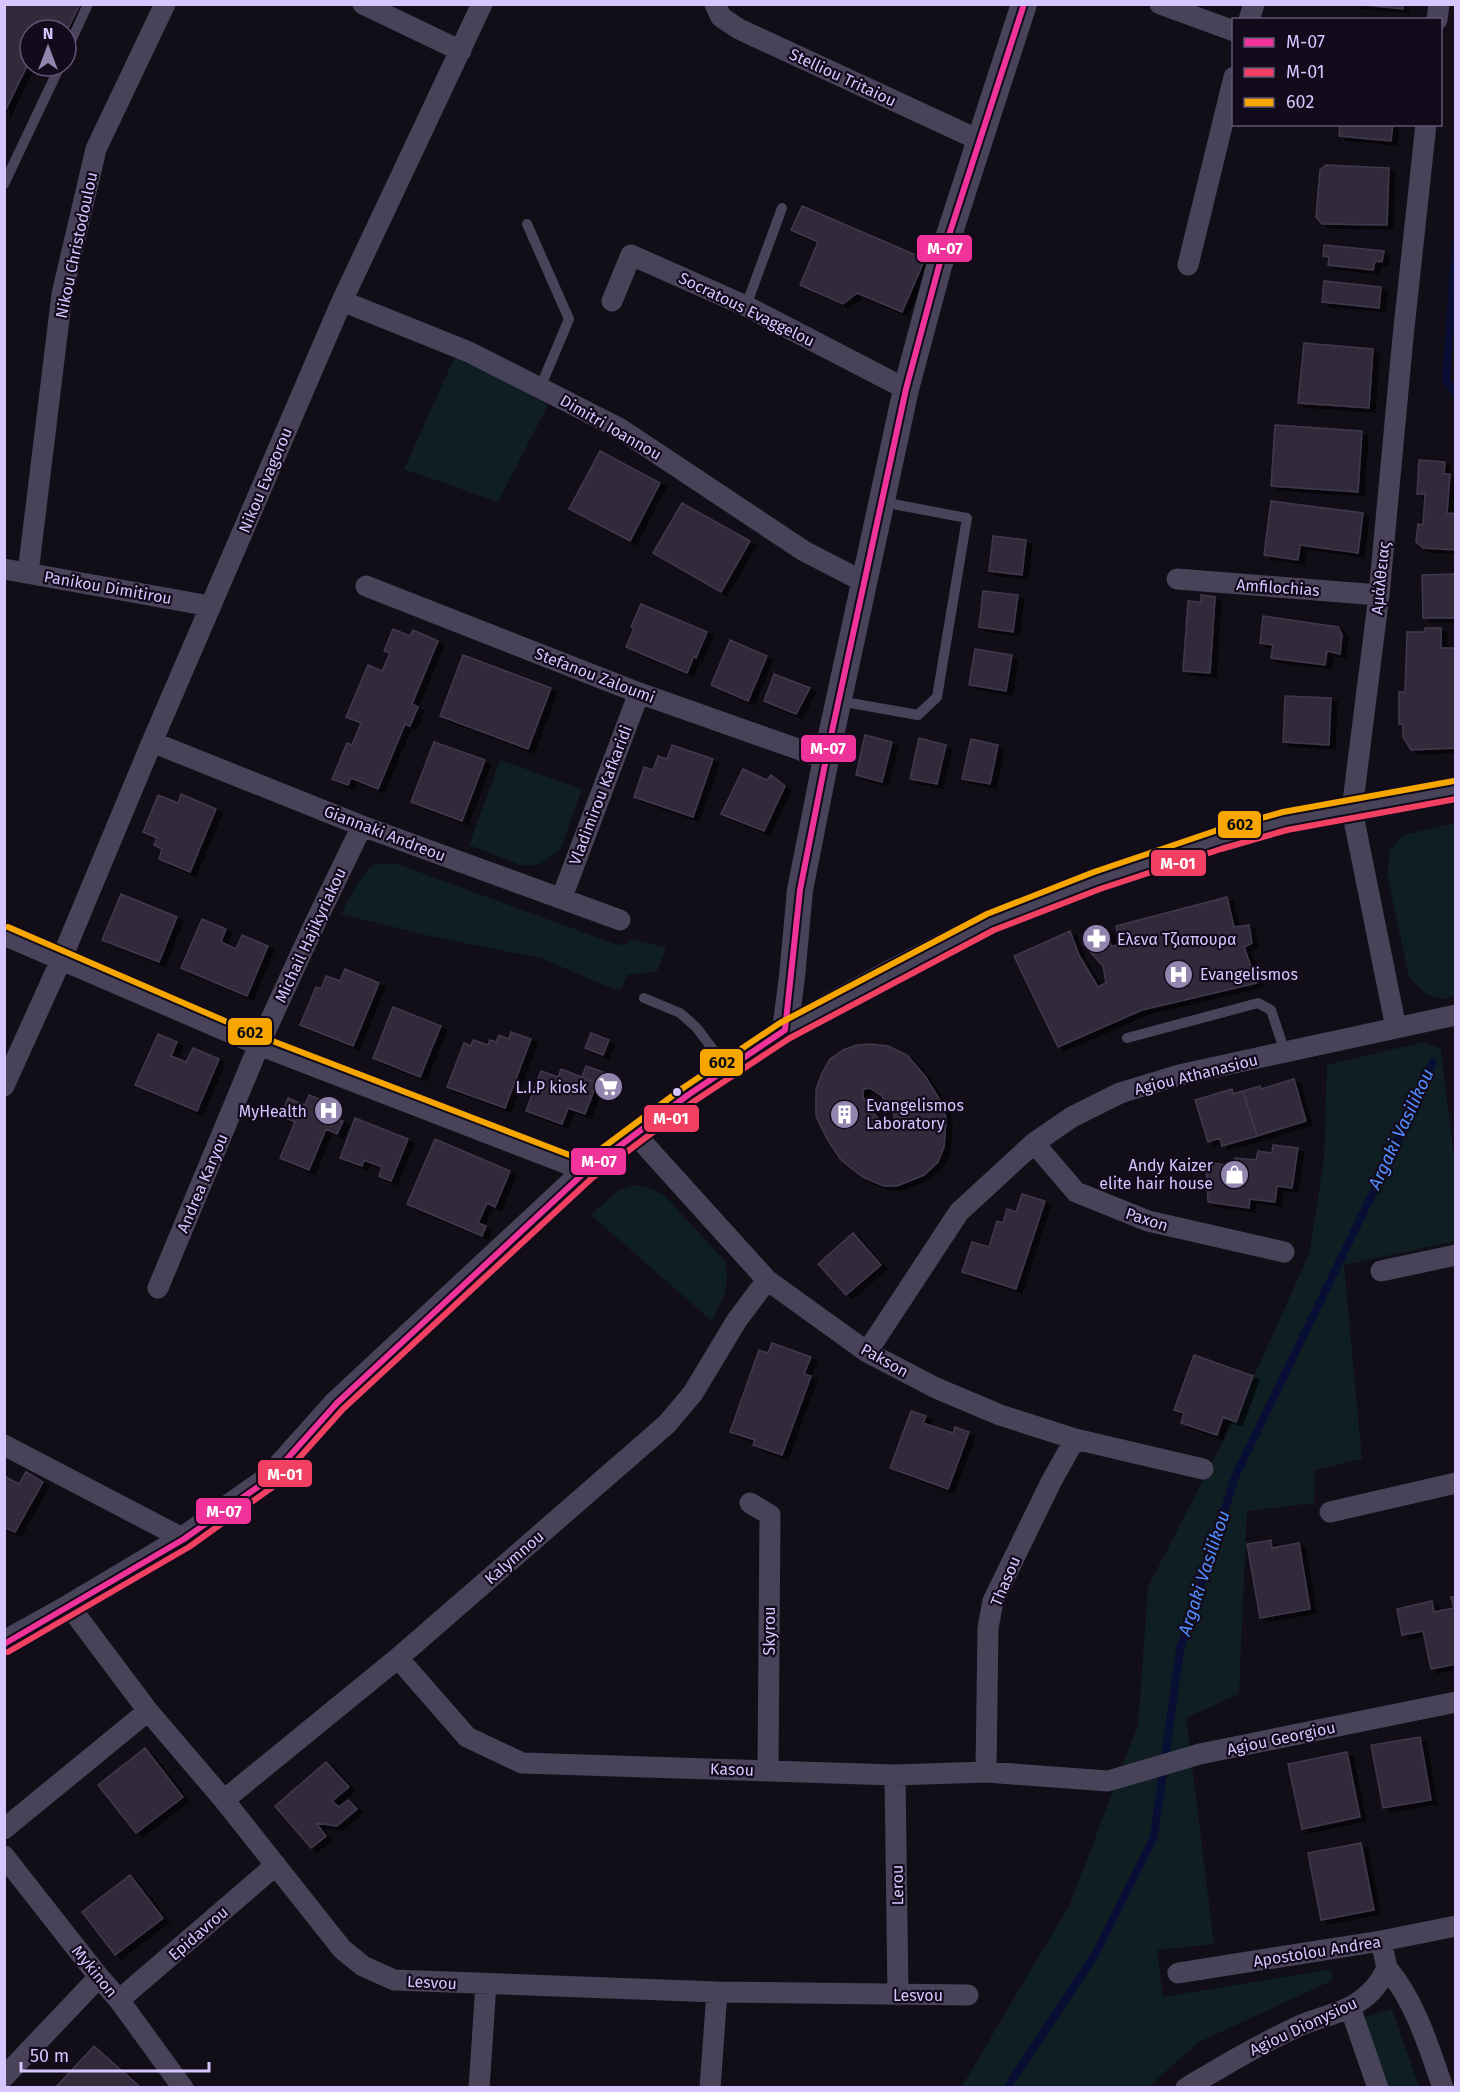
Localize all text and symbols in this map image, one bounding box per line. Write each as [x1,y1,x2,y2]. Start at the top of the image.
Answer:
north arrow [18,18,78,78]
legend [1232,18,1442,126]
text: N [43,24,53,43]
text: M-07 [1286,31,1325,53]
street label: Stelliou Tritaiou [786,44,899,111]
text: M-01 [1286,61,1325,83]
text: 602 [1286,91,1314,113]
street label: Nikou Christodoulou [52,170,101,320]
line badge: M-07 [916,234,973,263]
text: M-07 [927,239,963,258]
street label: Socratous Evaggelou [676,268,818,351]
street label: Dimitri Ioannou [557,391,665,464]
street label: Nikou Evagorou [235,425,296,536]
street label: Αμάλθειας [1367,540,1394,616]
street label: Panikou Dimitirou [42,567,173,608]
street label: Amfilochias [1236,575,1320,600]
street label: Stefanou Zaloumi [532,644,658,707]
street label: Vladimirou Kafkaridi [565,723,636,868]
line badge: M-07 [800,734,857,763]
text: M-07 [810,739,846,758]
street label: Giannaki Andreou [321,801,448,865]
line badge: 602 [1217,810,1262,839]
text: 602 [1227,815,1253,834]
line badge: M-01 [1150,849,1207,877]
text: M-01 [1160,854,1196,873]
street label: Michail Hajikyriakou [271,865,350,1006]
pharmacy icon: Ελενα Τζιαπουρα [1080,923,1112,955]
place label: Ελενα Τζιαπουρα [1117,930,1237,949]
hospital icon: Evangelismos [1163,958,1195,990]
place label: Evangelismos [1200,965,1298,984]
line badge: 602 [227,1017,273,1046]
text: 602 [237,1023,263,1042]
line badge: 602 [699,1048,744,1077]
street label: Agiou Athanasiou [1132,1050,1260,1099]
text: 602 [709,1053,735,1072]
water label: Argaki Vasilikou [1363,1065,1439,1194]
supermarket icon: L.I.P kiosk [592,1071,624,1103]
place label: L.I.P kiosk [515,1078,588,1097]
unlabelled marker [671,1086,683,1098]
hospital icon: MyHealth [312,1095,344,1127]
place label: Evangelismos Laboratory [866,1096,964,1133]
building icon: Evangelismos Laboratory [829,1098,861,1130]
place label: MyHealth [239,1102,307,1121]
line badge: M-01 [643,1104,700,1133]
text: M-01 [653,1109,689,1128]
street label: Andrea Karyou [173,1131,232,1236]
line badge: M-07 [570,1147,627,1176]
text: M-07 [581,1152,617,1171]
place label: Andy Kaizer elite hair house [1099,1156,1214,1193]
shop icon: Andy Kaizer elite hair house [1218,1158,1250,1190]
street label: Paxon [1123,1204,1170,1235]
street label: Pakson [858,1340,912,1381]
line badge: M-01 [257,1459,313,1488]
text: M-01 [267,1465,303,1484]
line badge: M-07 [195,1497,252,1525]
text: M-07 [206,1502,242,1521]
water label: Argaki Vasilikou [1173,1508,1235,1639]
street label: Kalymnou [481,1527,548,1588]
street label: Thasou [986,1553,1024,1609]
street label: Skyrou [760,1606,779,1656]
street label: Agiou Georgiou [1225,1718,1337,1759]
street label: Kasou [710,1759,754,1780]
street label: Lerou [888,1865,907,1905]
street label: Epidavrou [165,1902,232,1964]
street label: Apostolou Andrea [1252,1932,1382,1971]
street label: Mykinon [68,1942,121,2001]
street label: Lesvou [407,1972,457,1993]
street label: Lesvou [893,1986,943,2005]
street label: Agiou Dionysiou [1246,1993,1360,2060]
scale bar [21,2035,208,2073]
text: 50 m [30,2045,69,2067]

